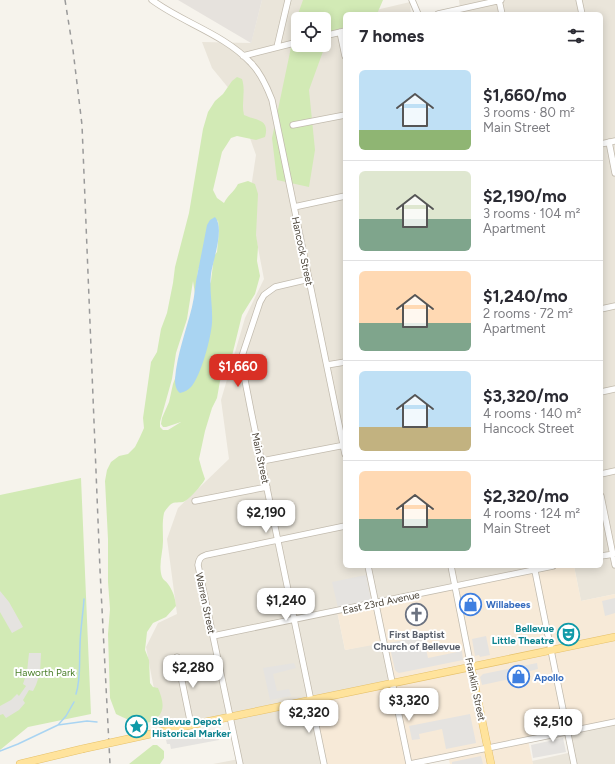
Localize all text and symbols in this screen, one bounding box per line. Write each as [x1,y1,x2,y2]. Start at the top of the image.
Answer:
map controls [291,12,331,52]
button: locate [291,12,331,52]
icon: filters [565,25,587,47]
text: 7 homes [359,26,424,46]
text: $1,660/mo [483,85,567,105]
icon: home [391,86,439,134]
text: 3 rooms · 80 m² [483,105,575,120]
text: Main Street [483,120,551,135]
text: $2,190/mo [483,186,567,206]
icon: home [391,187,439,235]
text: 3 rooms · 104 m² [483,206,580,221]
street label: Hancock Street [289,215,316,287]
text: Apartment [483,221,546,236]
text: $1,240/mo [483,286,568,306]
icon: home [391,287,439,335]
text: 2 rooms · 72 m² [483,306,573,321]
text: Apartment [483,321,546,336]
pin: $1,660 [205,354,271,388]
text: $1,660 [218,359,258,374]
text: $3,320/mo [483,386,569,406]
icon: home [391,387,439,435]
text: 4 rooms · 140 m² [483,406,581,421]
text: Hancock Street [483,421,574,436]
street label: Main Street [249,431,272,485]
text: $2,320/mo [483,486,569,506]
icon: home [391,487,439,535]
pin: $2,190 [233,500,299,534]
text: $2,190 [246,505,286,520]
text: 4 rooms · 124 m² [483,506,580,521]
text: Main Street [483,521,551,536]
street label: Warren Street [193,571,218,635]
pin: $1,240 [253,588,319,622]
street label: East 23rd Avenue [341,588,421,617]
shop icon: Willabees [457,591,483,617]
text: $1,240 [266,593,306,608]
place label: Willabees [486,598,531,611]
church icon: First Baptist Church of Bellevue [404,601,430,627]
theatre icon: Bellevue Little Theatre [556,621,582,647]
place label: Bellevue Little Theatre [492,622,554,647]
place label: First Baptist Church of Bellevue [374,628,461,653]
pin: $2,280 [160,655,226,689]
street label: Franklin Street [462,656,489,722]
text: $2,280 [172,660,214,675]
shop icon: Apollo [505,664,531,690]
park label: Haworth Park [15,666,75,679]
place label: Apollo [534,671,564,684]
pin: $3,320 [376,688,442,722]
text: $3,320 [389,693,429,708]
pin: $2,320 [276,700,342,734]
text: $2,320 [288,705,330,720]
pin: $2,510 [520,709,586,743]
place icon: Bellevue Depot Historical Marker [124,714,150,740]
text: $2,510 [533,714,573,729]
place label: Bellevue Depot Historical Marker [152,715,231,740]

